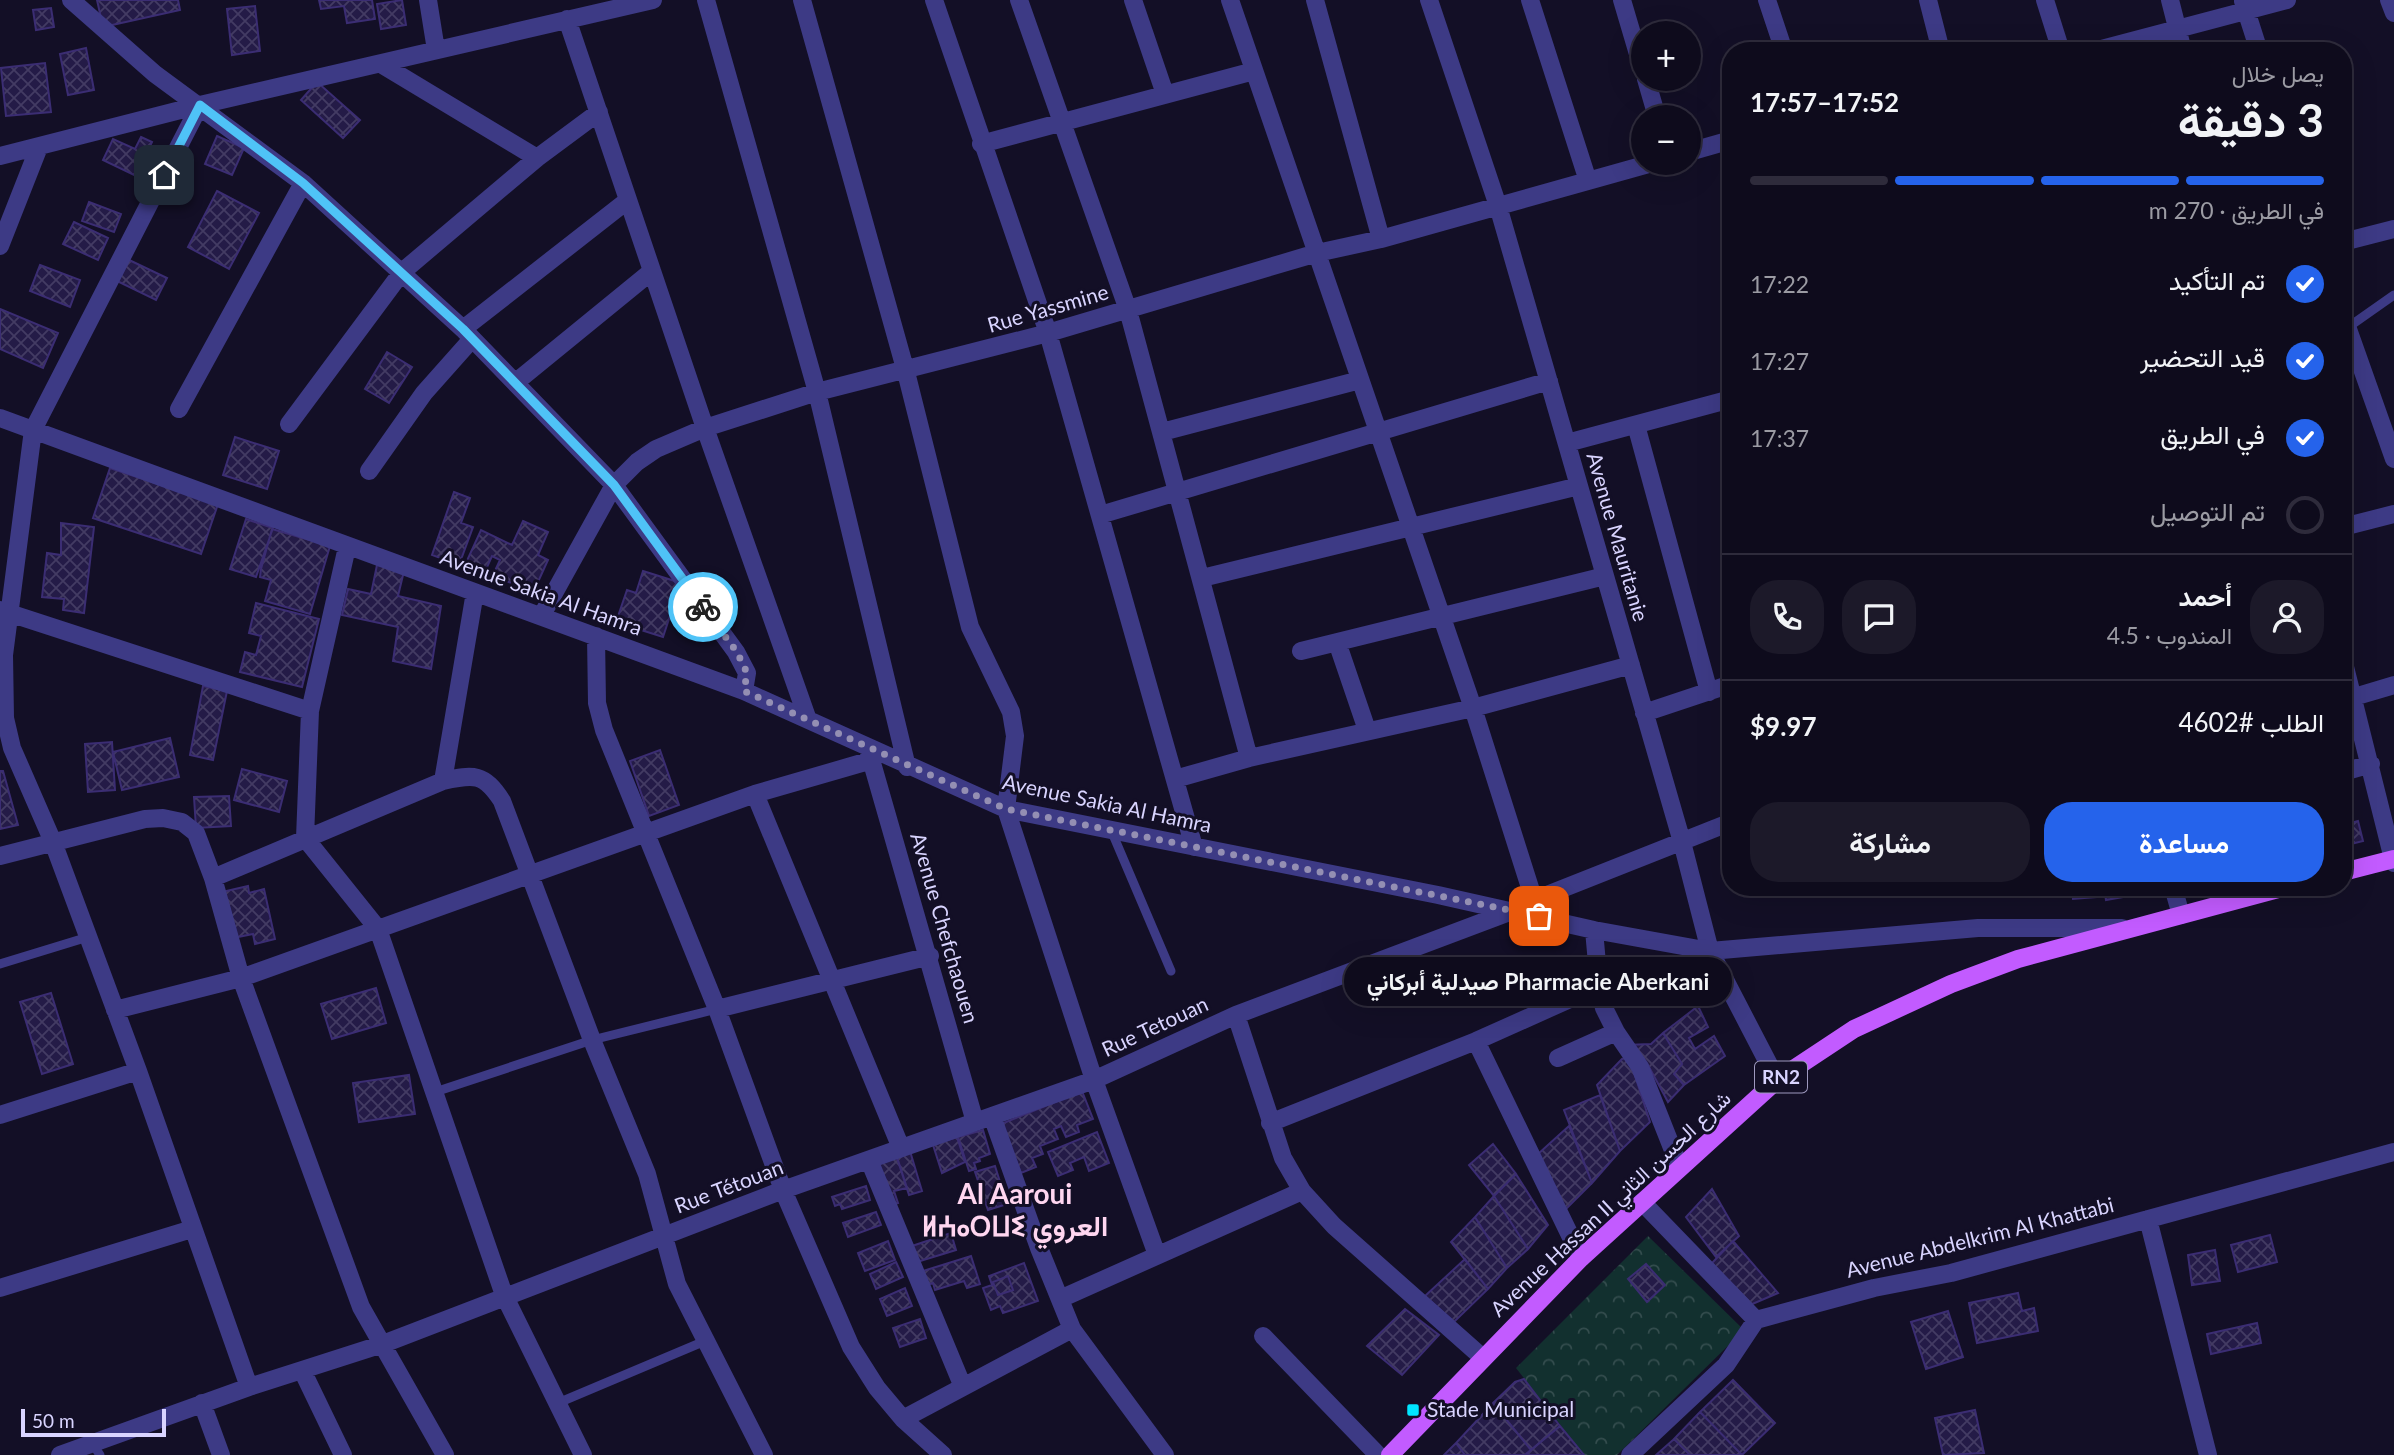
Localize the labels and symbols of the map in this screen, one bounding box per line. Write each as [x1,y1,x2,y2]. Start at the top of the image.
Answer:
pin [134,145,194,205]
street label: Rue Yassmine [984,278,1111,337]
street label: Avenue Mauritanie [1582,449,1655,624]
street label: Avenue Sakia Al Hamra [437,543,646,640]
courier [668,572,738,642]
street label: Avenue Sakia Al Hamra [1000,768,1214,837]
street label: Avenue Chefchaouen [906,829,985,1026]
pin [1509,886,1569,946]
callout: Pharmacie Aberkani صيدلية أبركاني [1345,958,1733,1007]
street label: Rue Tetouan [1097,990,1211,1061]
road number: RN2 [1755,1062,1807,1092]
street label: Avenue Hassan II شارع الحسن الثاني [1485,1085,1739,1325]
street label: Rue Tétouan [671,1153,786,1218]
district label: Al Aaroui ⵍⵄⴰⵔⵡⵉ العروي [922,1176,1108,1250]
street label: Avenue Abdelkrim Al Khattabi [1843,1191,2116,1282]
place label: Stade Municipal [1427,1396,1574,1421]
marker: Stade Municipal [1405,1402,1421,1418]
scale bar [21,1406,166,1438]

